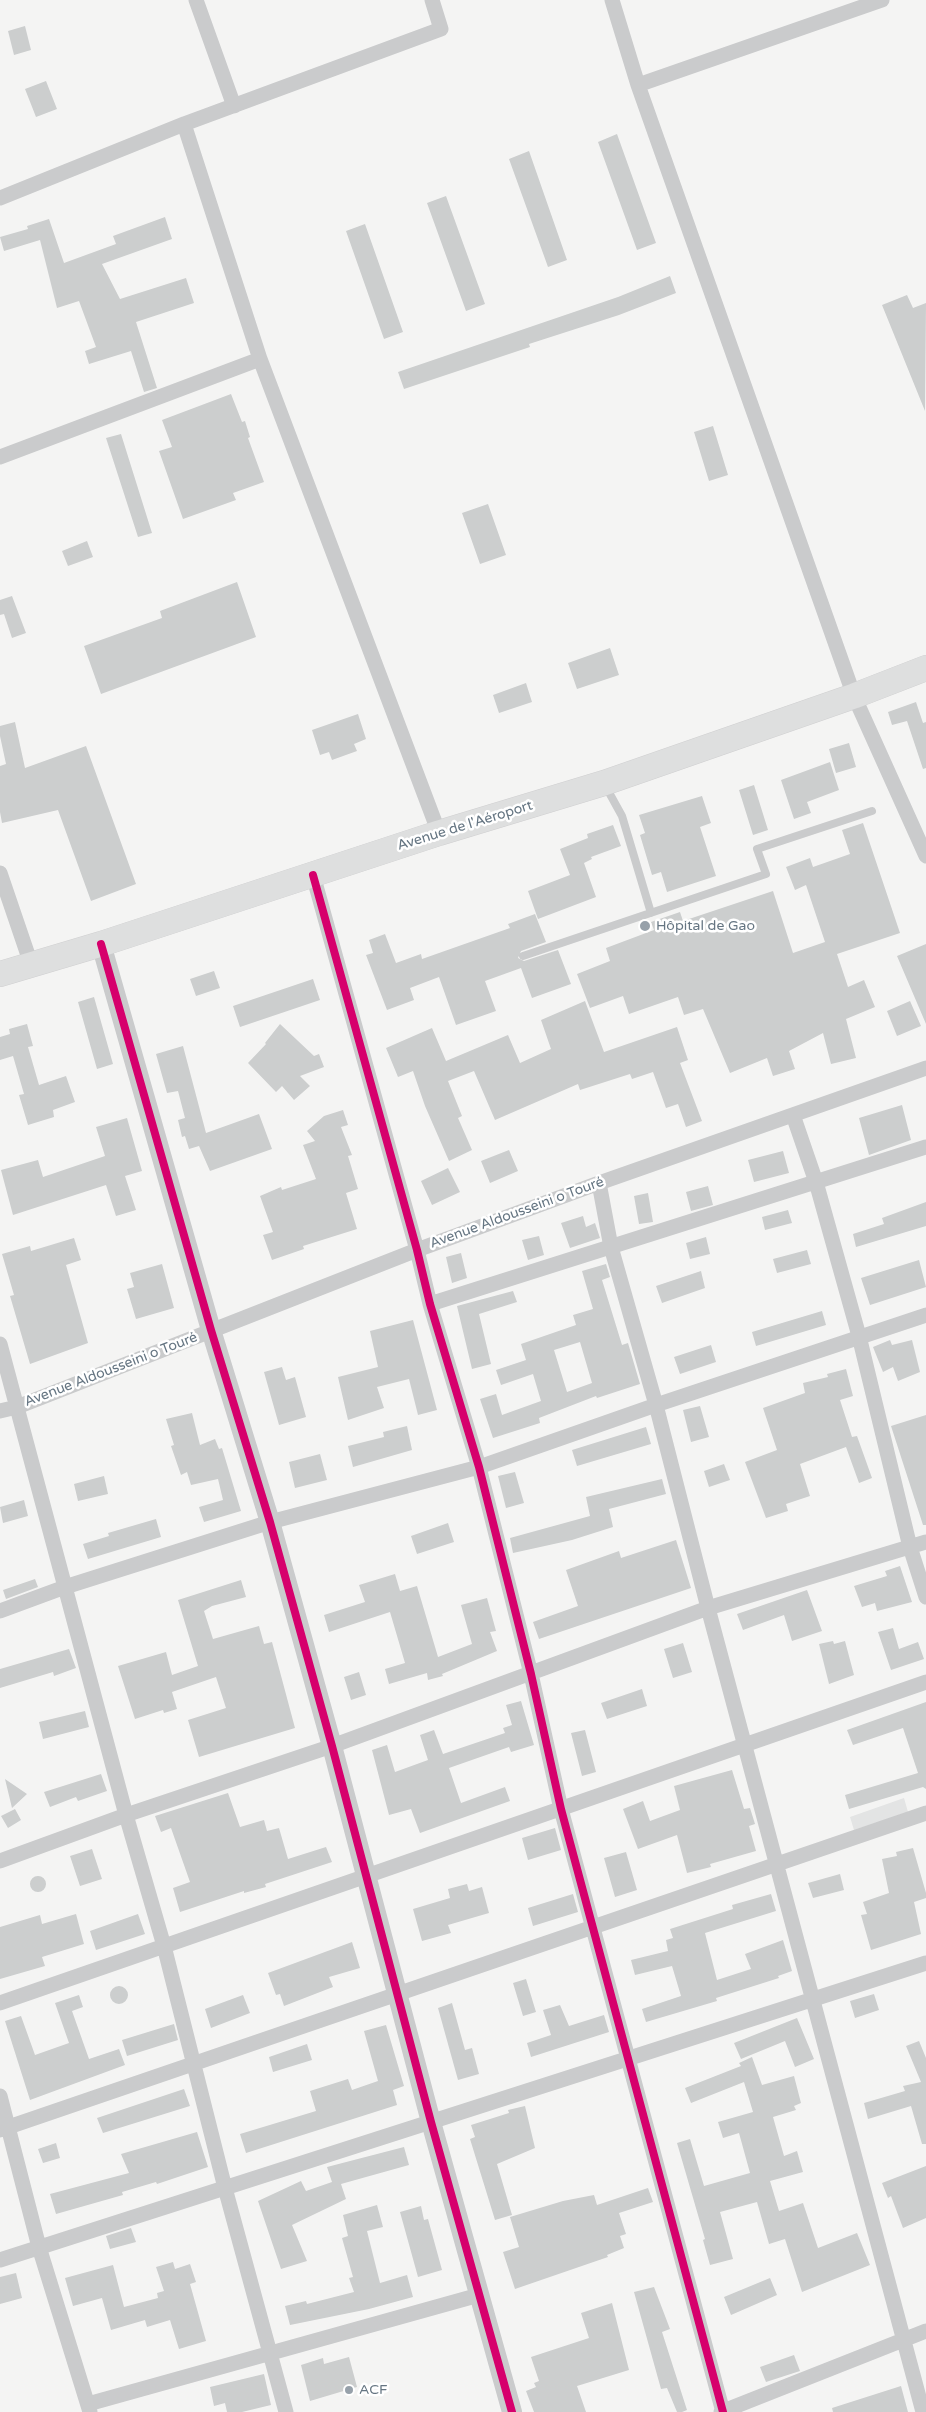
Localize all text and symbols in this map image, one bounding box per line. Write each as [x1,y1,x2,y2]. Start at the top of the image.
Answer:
street label: Avenue de l'Aéroport [395,797,535,855]
place label: Hôpital de Gao [656,918,755,934]
marker: Hôpital de Gao [638,919,652,933]
street label: Avenue Aldousseini o Touré [428,1174,606,1252]
street label: Avenue Aldousseini o Touré [22,1329,200,1411]
place label: ACF [359,2382,387,2398]
marker: ACF [343,2384,355,2396]

